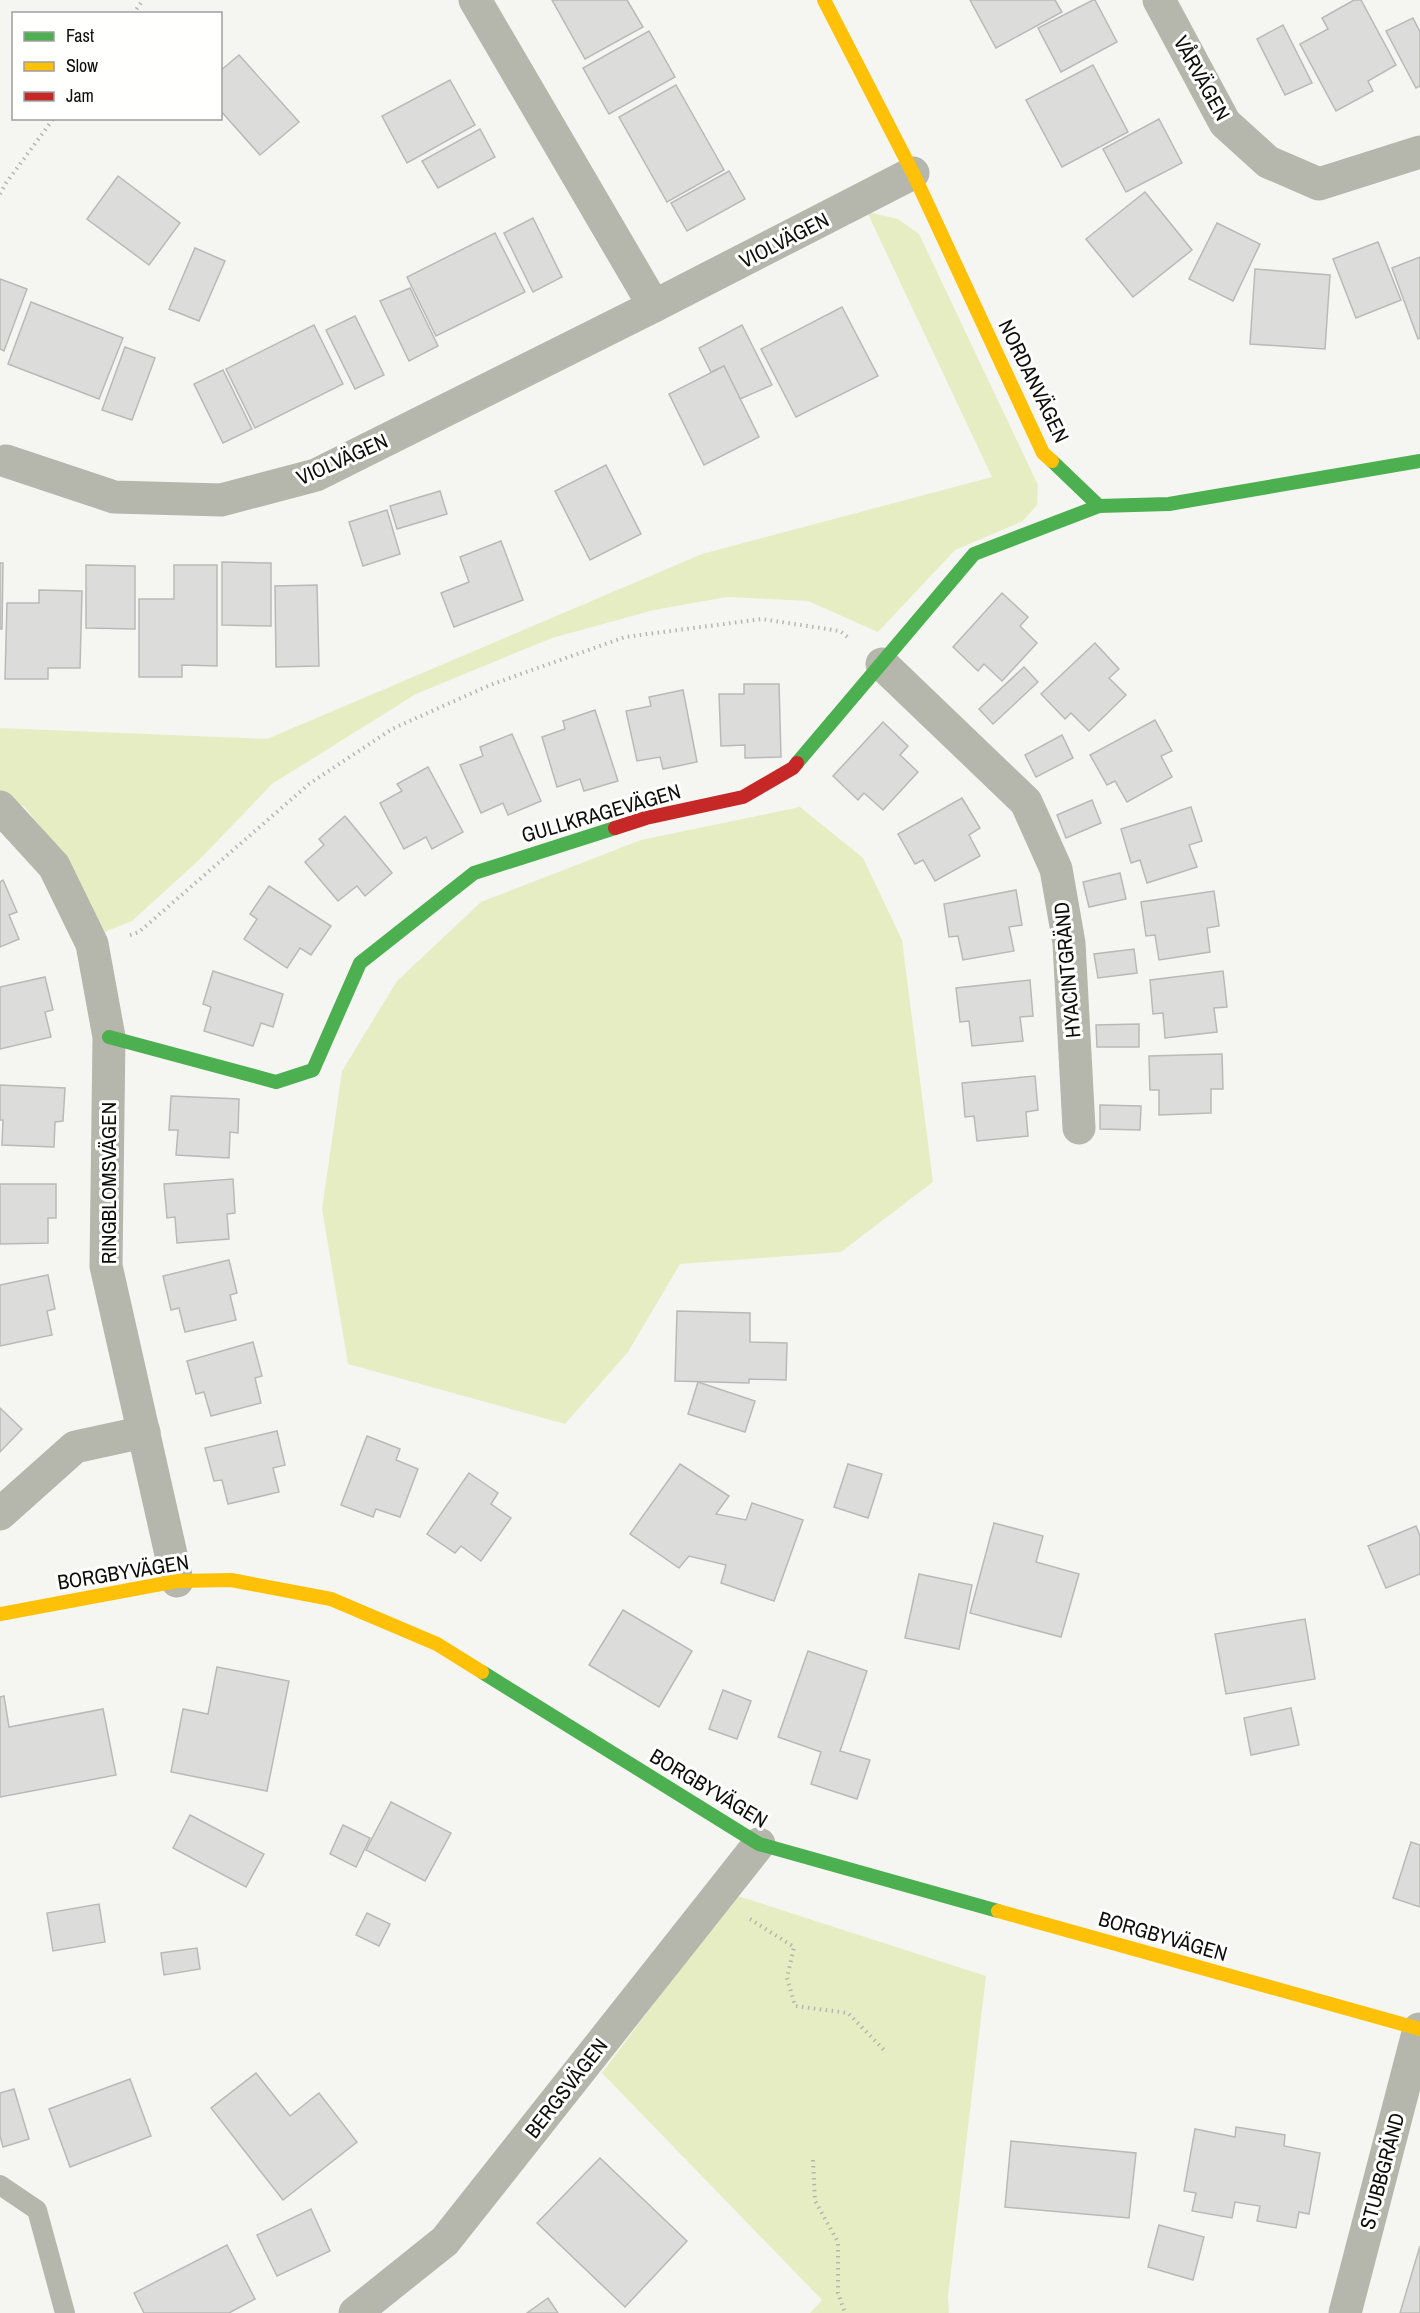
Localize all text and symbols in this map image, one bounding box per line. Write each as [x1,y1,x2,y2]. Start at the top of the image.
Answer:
legend [12,12,222,120]
text: Fast [66,23,94,48]
street label: VÅRVÄGEN [1167,30,1237,126]
text: Slow [66,53,98,78]
text: Jam [66,83,94,108]
street label: VIOLVÄGEN [734,205,834,275]
street label: NORDANVÄGEN [992,315,1076,447]
street label: VIOLVÄGEN [292,426,392,492]
street label: GULLKRAGEVÄGEN [518,776,684,850]
street label: HYACINTGRÄND [1047,901,1087,1039]
street label: RINGBLOMSVÄGEN [94,1102,123,1264]
street label: BORGBYVÄGEN [55,1547,191,1597]
street label: BORGBYVÄGEN [645,1741,773,1835]
street label: BORGBYVÄGEN [1095,1904,1231,1968]
street label: BERGSVÄGEN [518,2032,614,2144]
street label: STUBBGRÄND [1353,2109,1411,2233]

